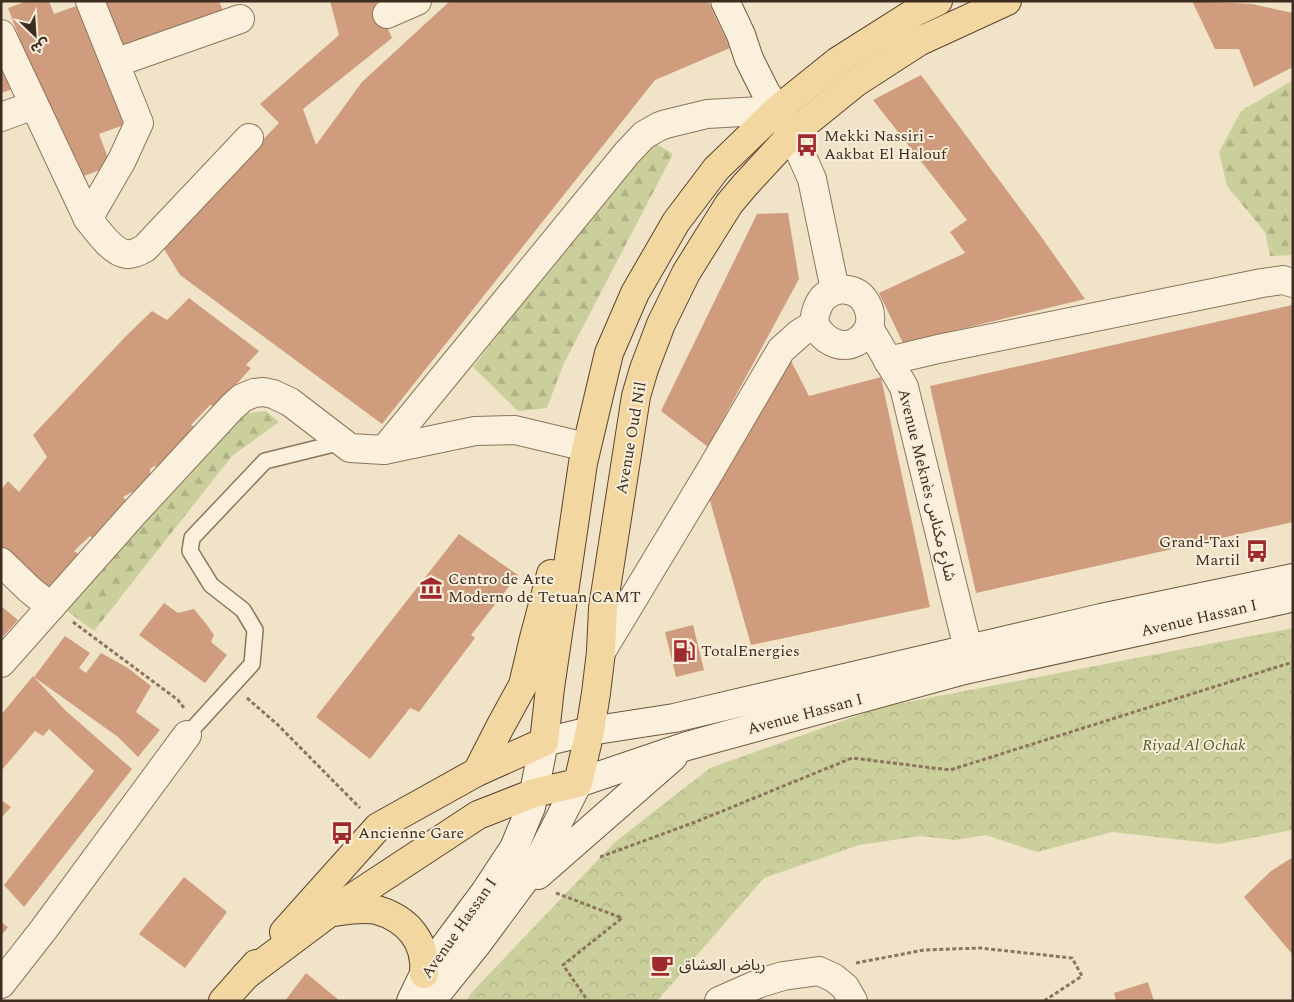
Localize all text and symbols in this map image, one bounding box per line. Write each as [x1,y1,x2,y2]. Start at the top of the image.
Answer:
north arrow [10,10,60,60]
text: ش [27,33,53,60]
place label: Mekki Nassiri - Aakbat El Halouf [824,124,948,166]
bus stop icon: Mekki Nassiri - Aakbat El Halouf [794,132,820,158]
street label: Avenue Oud Nil [609,380,653,496]
street label: Avenue Meknès شارع مكناس [891,386,963,584]
place label: Grand-Taxi Martil [1159,530,1240,572]
bus stop icon: Grand-Taxi Martil [1244,538,1270,564]
place label: Centro de Arte Moderno de Tetuan CAMT [448,567,641,609]
museum icon: Centro de Arte Moderno de Tetuan CAMT [418,575,444,601]
street label: Avenue Hassan I [1139,593,1259,643]
fuel station icon: TotalEnergies [671,638,697,664]
place label: TotalEnergies [701,639,800,663]
street label: Avenue Hassan I [745,687,865,741]
park label: Riyad Al Ochak [1142,733,1246,757]
bus stop icon: Ancienne Gare [329,820,355,846]
place label: Ancienne Gare [358,821,464,845]
street label: Avenue Hassan I [415,873,503,983]
cafe icon: رياض العشاق [649,952,675,978]
place label: رياض العشاق [679,953,766,977]

